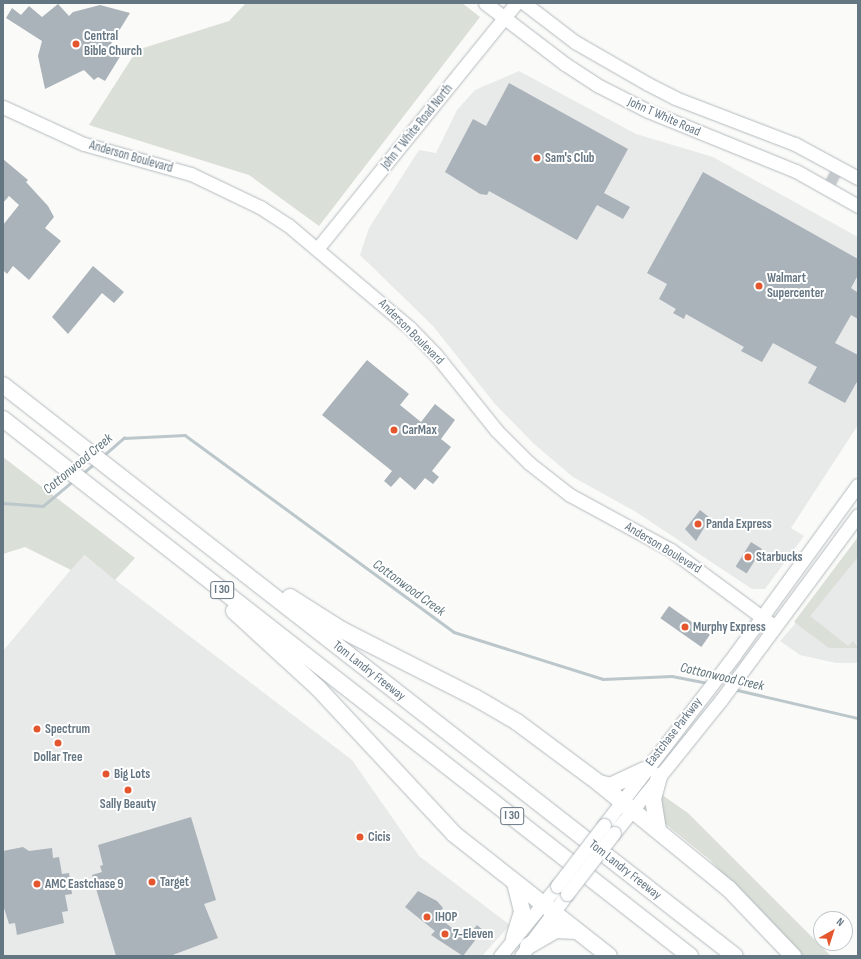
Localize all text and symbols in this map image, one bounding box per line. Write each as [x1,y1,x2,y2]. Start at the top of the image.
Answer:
place label: Central Bible Church [84,29,142,60]
marker: Central Bible Church [71,39,81,49]
street label: John T White Road North [378,81,456,173]
street label: John T White Road [625,94,703,140]
street label: Anderson Boulevard [87,138,175,176]
place label: Sam's Club [545,150,594,166]
marker: Sam's Club [532,153,542,163]
place label: Walmart Supercenter [767,271,824,302]
marker: Walmart Supercenter [754,281,764,291]
street label: Anderson Boulevard [375,296,447,368]
place label: CarMax [402,422,437,438]
marker: CarMax [389,425,399,435]
water label: Cottonwood Creek [40,430,116,498]
place label: Panda Express [706,516,772,532]
street label: Anderson Boulevard [622,519,704,577]
marker: Panda Express [693,519,703,529]
place label: Starbucks [756,549,803,565]
marker: Starbucks [743,552,753,562]
water label: Cottonwood Creek [369,556,449,620]
road number: I 30 [210,580,234,600]
place label: Murphy Express [693,619,766,635]
marker: Murphy Express [680,622,690,632]
street label: Tom Landry Freeway [330,638,408,704]
water label: Cottonwood Creek [678,659,766,695]
street label: Eastchase Parkway [642,695,706,769]
place label: Spectrum [45,721,90,737]
marker: Spectrum [32,724,42,734]
marker: Dollar Tree [53,738,63,748]
place label: Dollar Tree [34,749,82,765]
place label: Big Lots [114,766,150,782]
marker: Big Lots [101,769,111,779]
marker: Sally Beauty [123,785,133,795]
place label: Sally Beauty [100,796,156,812]
road number: I 30 [500,806,524,826]
place label: Cicis [368,829,390,845]
marker: Cicis [355,832,365,842]
street label: Tom Landry Freeway [586,837,664,903]
place label: Target [160,874,189,890]
place label: AMC Eastchase 9 [45,876,123,892]
marker: Target [147,877,157,887]
marker: AMC Eastchase 9 [32,879,42,889]
place label: IHOP [435,909,457,925]
north arrow [813,911,853,951]
marker: IHOP [422,912,432,922]
text: N [834,915,847,929]
place label: 7-Eleven [453,926,493,942]
marker: 7-Eleven [440,929,450,939]

